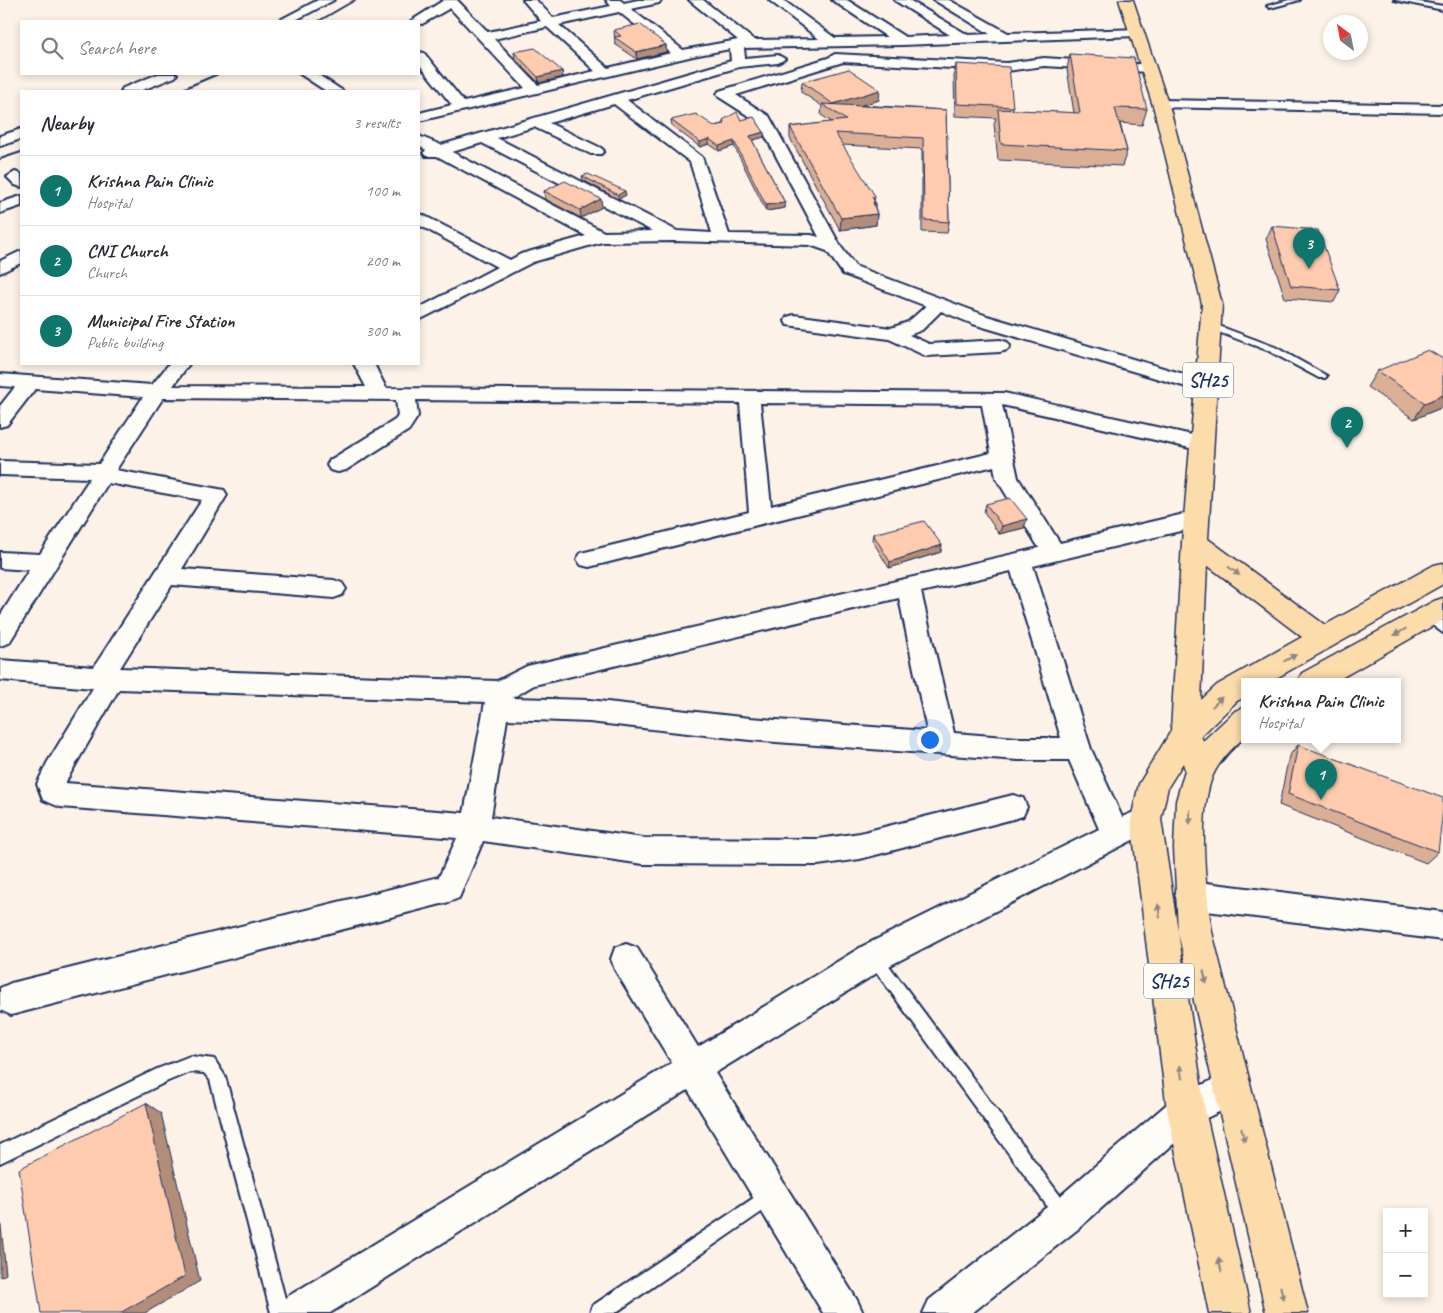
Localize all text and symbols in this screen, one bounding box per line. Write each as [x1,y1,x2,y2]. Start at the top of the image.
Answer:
north arrow [1323,15,1368,60]
search box [20,20,420,75]
icon: search [38,34,66,62]
text: Search here [78,36,155,60]
text: Nearby [40,110,93,136]
text: 3 results [353,113,400,133]
text: Krishna Pain Clinic [87,169,213,193]
text: 1 [52,181,60,201]
text: 100 m [366,181,400,201]
text: Hospital [87,193,131,213]
pin: 3 [1293,228,1325,269]
text: CNI Church [87,239,168,263]
text: 2 [52,251,60,271]
text: 200 m [366,251,400,271]
text: Church [87,263,127,283]
text: Municipal Fire Station [87,309,234,333]
text: 3 [52,321,60,341]
text: 300 m [366,321,400,341]
text: Public building [87,333,163,353]
road number: SH25 [1183,362,1233,398]
pin: 2 [1331,407,1363,448]
one-way arrow [1227,566,1241,576]
one-way arrow [1393,628,1408,636]
one-way arrow [1283,653,1297,662]
popup [1241,678,1401,743]
text: Krishna Pain Clinic [1258,689,1384,713]
one-way arrow [1211,696,1223,708]
text: Hospital [1258,713,1302,733]
your location [917,727,943,753]
pin: 1 [1305,759,1337,800]
one-way arrow [1186,809,1194,825]
one-way arrow [1155,902,1163,918]
road number: SH25 [1144,964,1194,998]
one-way arrow [1201,970,1209,985]
one-way arrow [1177,1063,1185,1079]
one-way arrow [1239,1128,1247,1143]
map controls [1383,1208,1428,1298]
button: + [1383,1208,1428,1253]
button: − [1383,1253,1428,1298]
one-way arrow [1216,1258,1224,1273]
one-way arrow [1278,1286,1286,1301]

